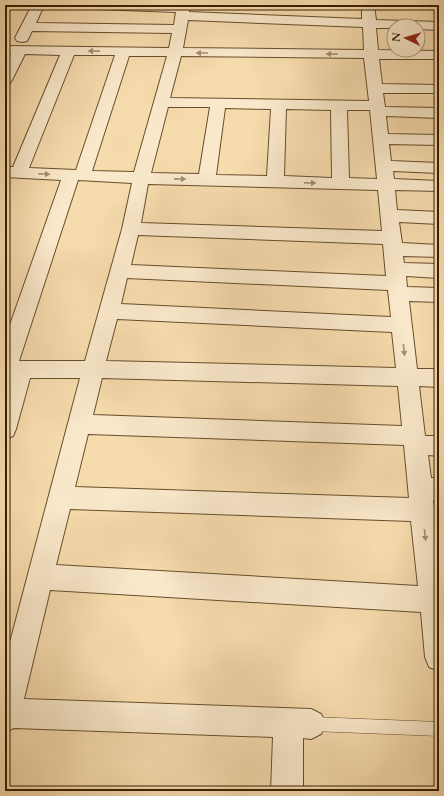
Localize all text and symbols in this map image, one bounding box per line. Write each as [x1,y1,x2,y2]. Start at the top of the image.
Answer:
north arrow [386,18,426,58]
text: N [389,31,404,43]
one-way arrow [87,48,100,54]
one-way arrow [195,50,208,56]
one-way arrow [326,50,338,57]
one-way arrow [38,170,50,177]
one-way arrow [174,176,186,183]
one-way arrow [304,179,316,186]
one-way arrow [401,344,407,356]
one-way arrow [422,529,428,541]

